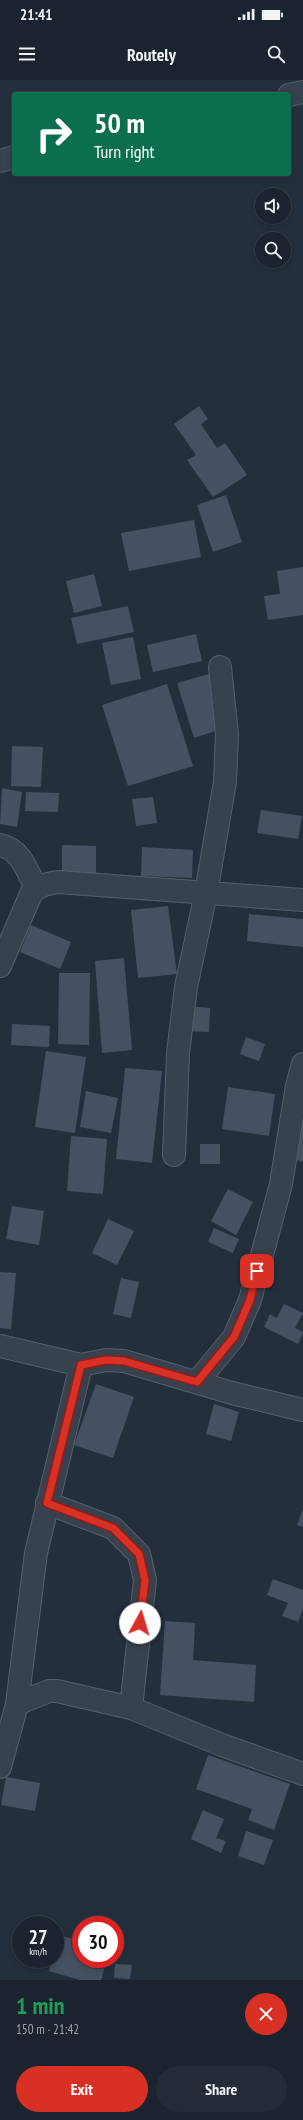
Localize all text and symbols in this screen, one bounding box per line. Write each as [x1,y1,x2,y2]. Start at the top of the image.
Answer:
text: 21:41 [20,5,52,24]
icon: menu [16,43,38,65]
text: Routely [127,43,176,66]
icon: search [265,43,287,65]
text: 50 m [94,104,145,141]
icon: right [28,108,80,160]
text: Turn right [94,140,154,163]
map controls [255,188,291,268]
button: sound [255,188,291,224]
button: search [255,232,291,268]
pin [240,1254,274,1288]
icon: arrive [246,1260,268,1282]
position arrow [119,1602,161,1644]
speed limit sign: 30 [72,1916,124,1968]
text: 27 [28,1924,48,1950]
text: km/h [29,1945,47,1958]
text: 1 min [16,1990,64,2021]
button: close [245,1993,287,2035]
text: 150 m · 21:42 [16,2021,79,2038]
button: Exit [16,2066,148,2112]
button: Share [156,2066,287,2112]

